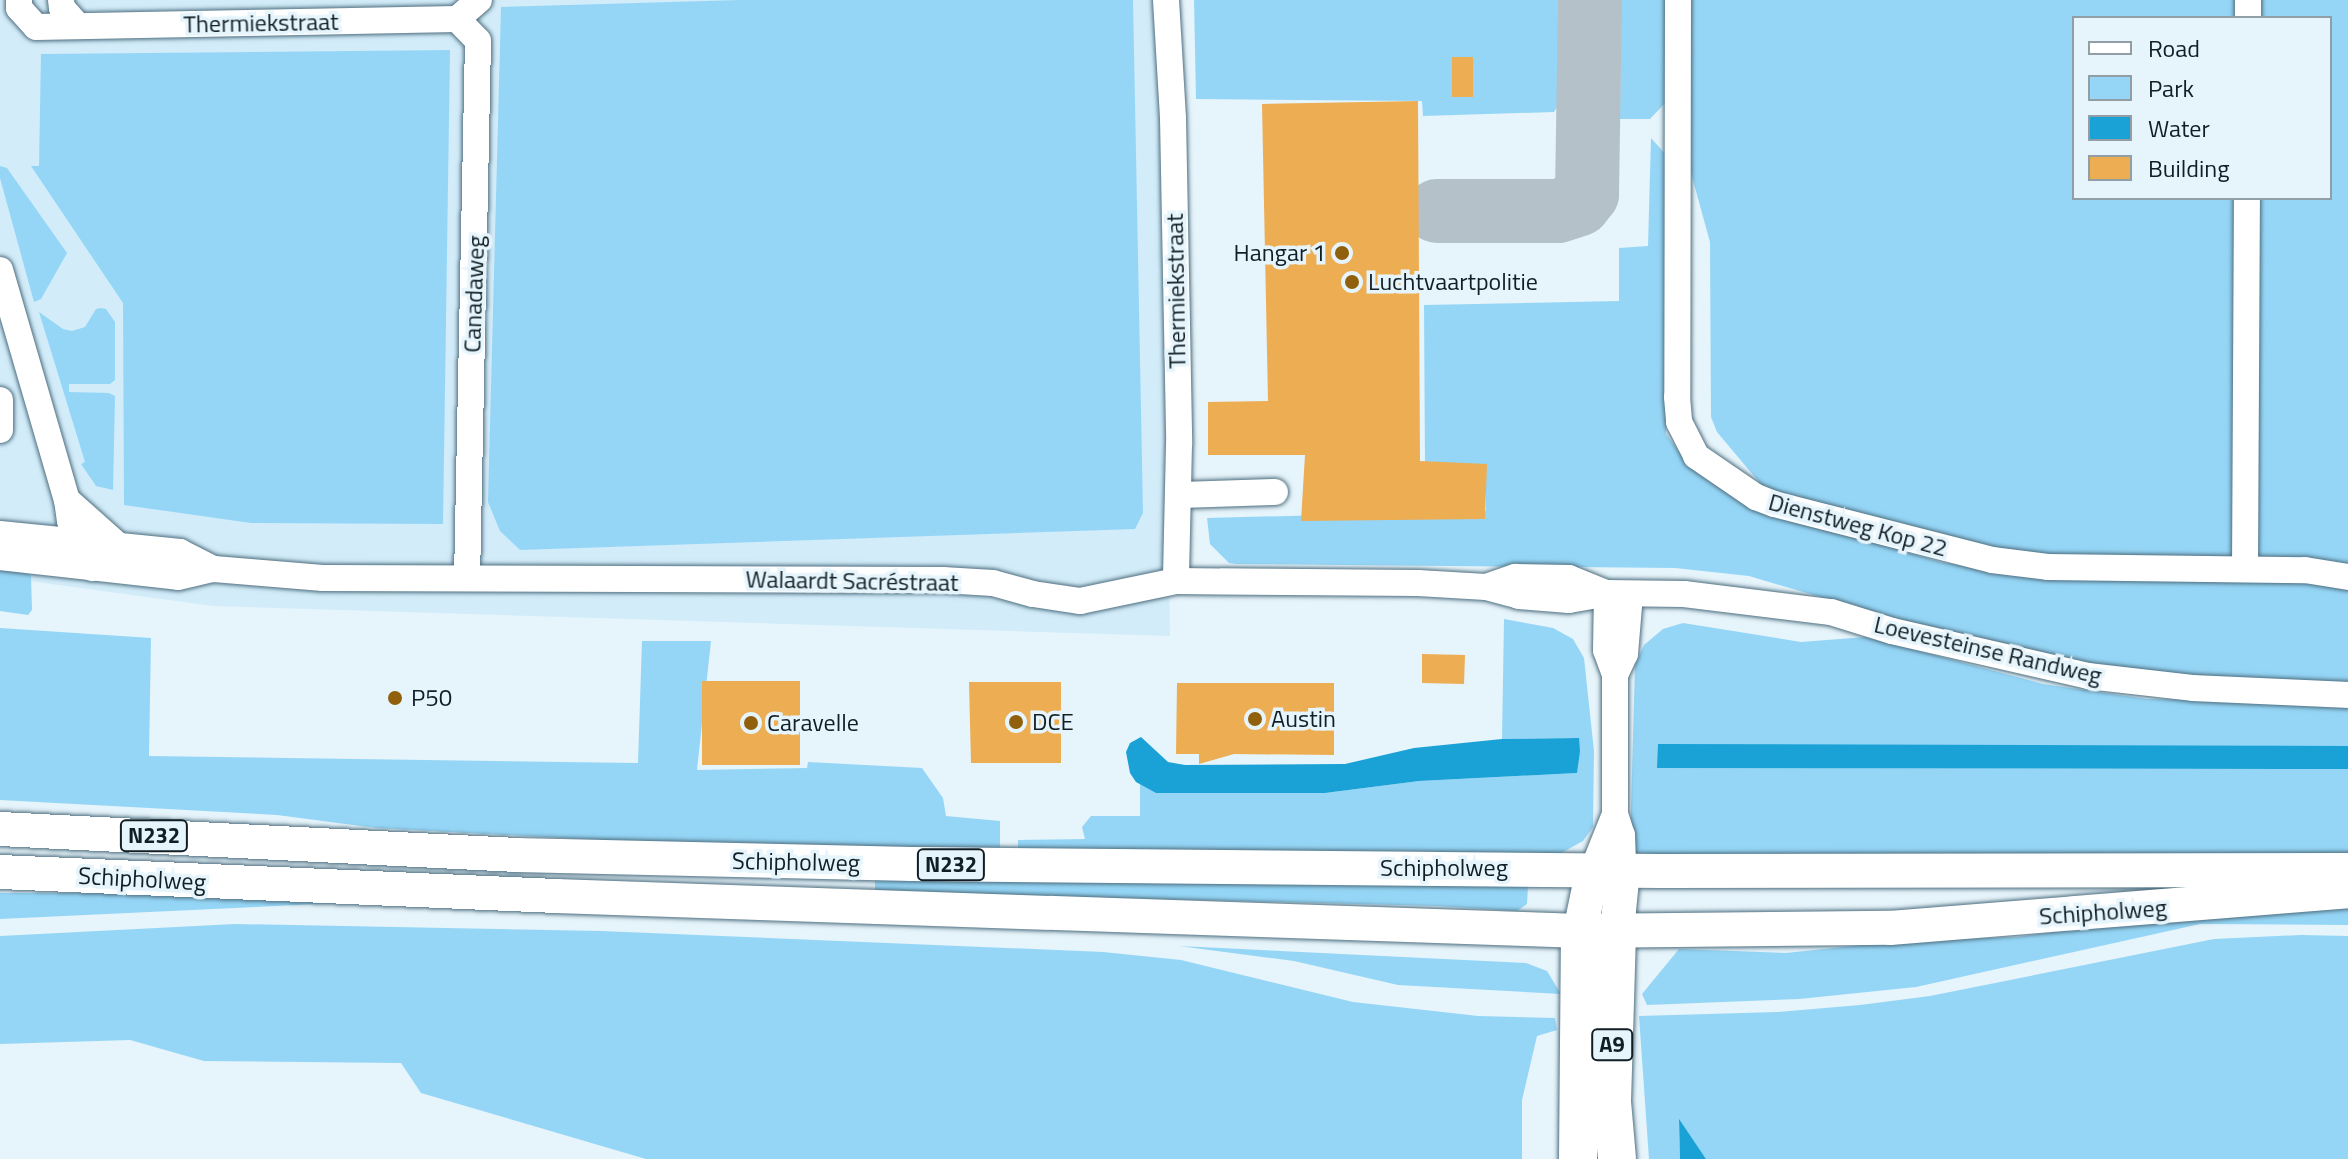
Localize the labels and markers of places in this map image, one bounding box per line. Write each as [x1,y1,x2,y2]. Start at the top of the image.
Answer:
place label: Hangar 1 [1234,239,1326,267]
marker: Hangar 1 [1333,244,1351,262]
place label: Luchtvaartpolitie [1368,268,1538,296]
marker: Luchtvaartpolitie [1343,273,1361,291]
place label: P50 [411,684,452,712]
marker: P50 [386,689,404,707]
place label: Austin [1271,705,1336,733]
place label: DCE [1032,708,1074,736]
place label: Caravelle [767,709,859,737]
marker: Austin [1246,710,1264,728]
marker: DCE [1007,713,1025,731]
marker: Caravelle [742,714,760,732]

